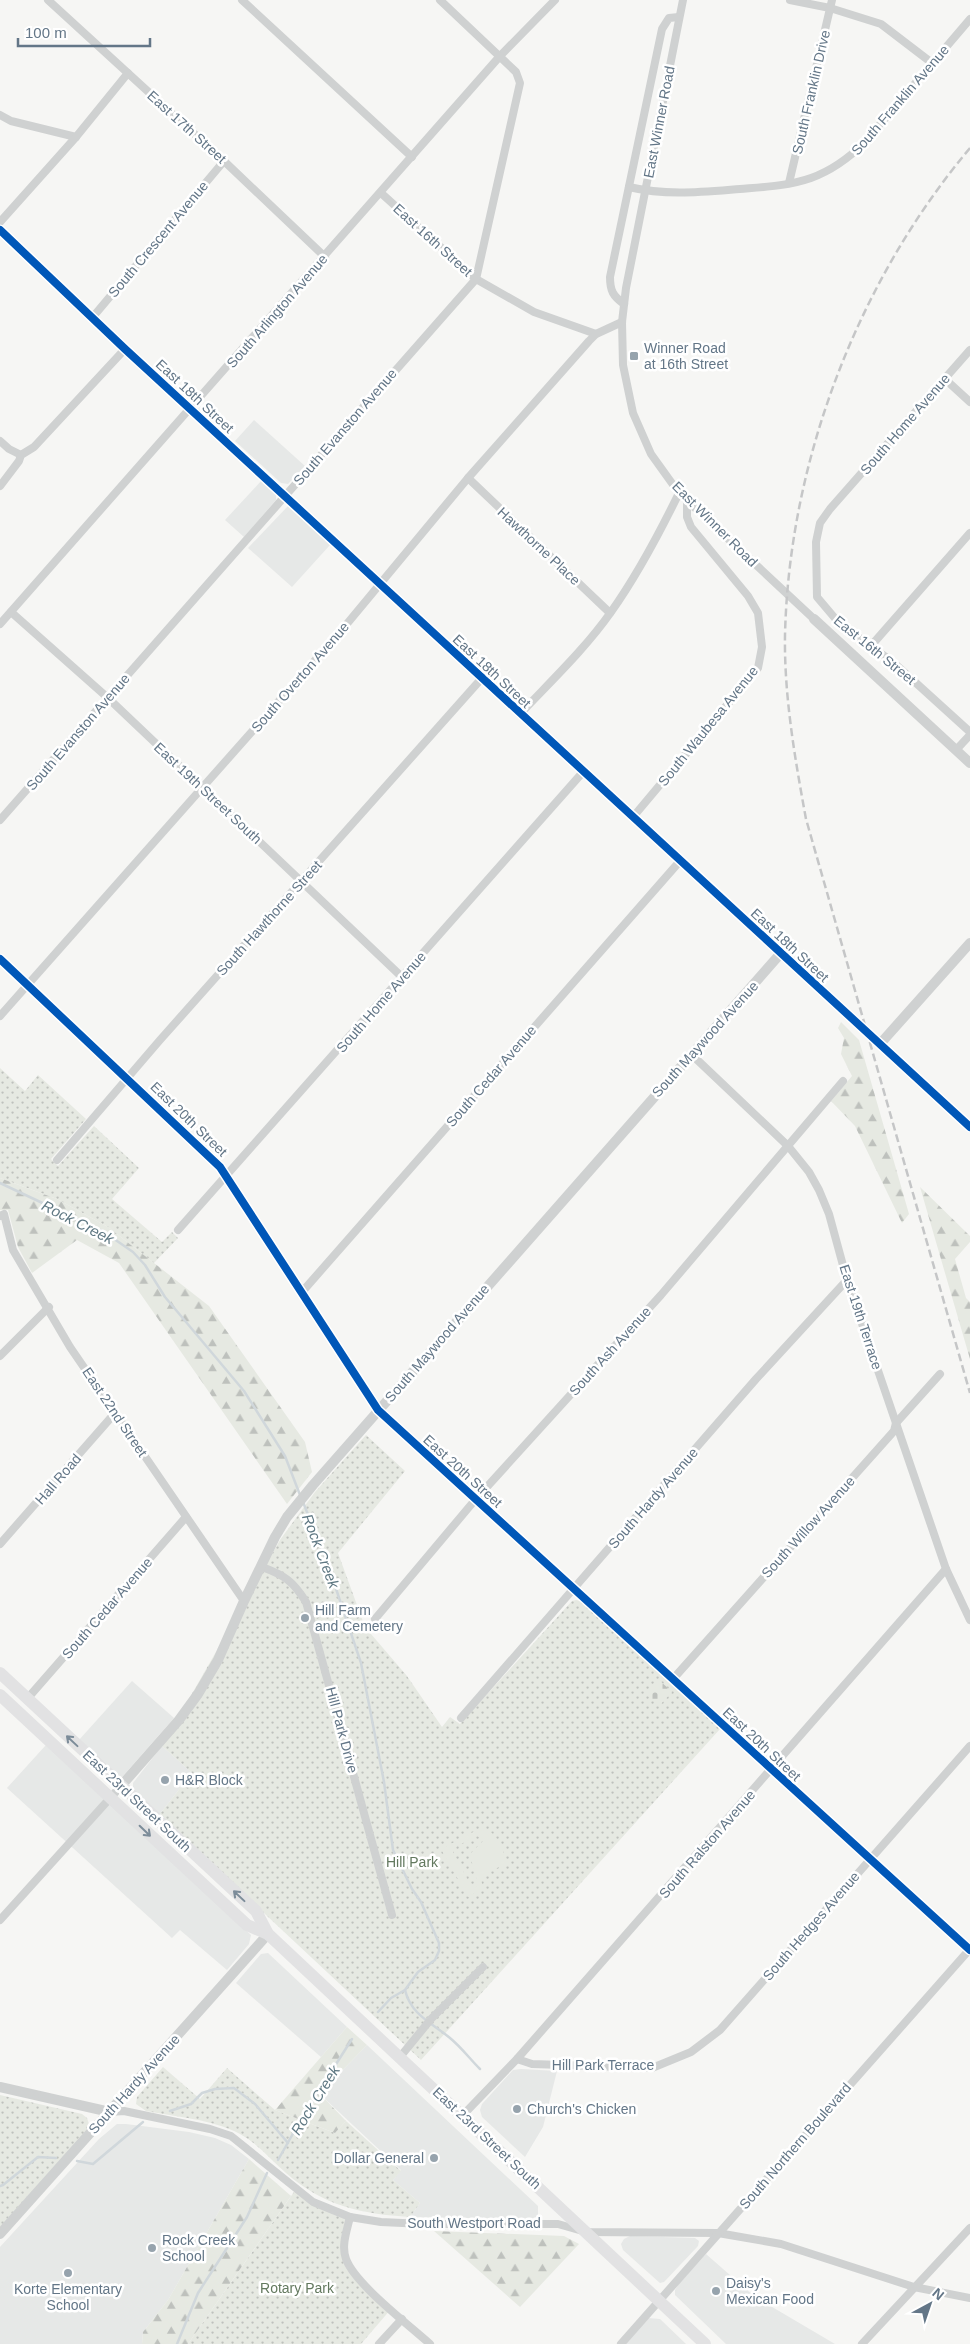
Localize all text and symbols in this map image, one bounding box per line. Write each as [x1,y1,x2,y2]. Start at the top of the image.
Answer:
scale bar [18,15,150,47]
text: 100 m [25,24,67,41]
street label: South Franklin Drive [789,28,833,156]
street label: South Franklin Avenue [848,42,952,158]
street label: East Winner Road [640,65,678,179]
street label: East 17th Street [144,87,230,167]
street label: South Crescent Avenue [105,177,211,300]
street label: East 16th Street [390,200,476,280]
street label: South Arlington Avenue [223,251,331,371]
place label: Winner Road at 16th Street [644,340,728,372]
marker: Winner Road at 16th Street [628,350,640,362]
street label: East 18th Street [153,356,237,436]
street label: South Evanston Avenue [290,365,400,489]
street label: South Home Avenue [857,370,953,478]
street label: East Winner Road [669,478,761,570]
street label: Hawthorne Place [495,504,584,588]
street label: East 16th Street [831,612,919,688]
street label: South Overton Avenue [248,619,352,735]
street label: East 18th Street [450,631,534,711]
street label: South Waubesa Avenue [655,663,761,789]
street label: South Evanston Avenue [23,670,133,794]
street label: East 19th Street South [151,739,265,847]
street label: South Hawthorne Street [213,857,325,979]
street label: East 18th Street [748,905,832,985]
street label: South Home Avenue [333,948,429,1056]
street label: South Maywood Avenue [649,977,762,1100]
street label: South Cedar Avenue [443,1022,539,1130]
street label: East 20th Street [147,1078,231,1160]
water label: Rock Creek [39,1197,118,1248]
street label: East 19th Terrace [836,1262,886,1372]
street label: South Maywood Avenue [382,1281,493,1405]
street label: South Ash Avenue [566,1303,654,1399]
street label: East 22nd Street [79,1364,151,1460]
street label: East 20th Street [420,1431,506,1511]
street label: South Hardy Avenue [605,1444,701,1552]
street label: Hall Road [32,1451,84,1507]
street label: South Willow Avenue [758,1473,858,1581]
water label: Rock Creek [299,1511,344,1592]
street label: South Cedar Avenue [59,1554,155,1662]
place label: Hill Farm and Cemetery [315,1602,403,1634]
marker: Hill Farm and Cemetery [299,1612,311,1624]
street label: Hill Park Drive [323,1685,361,1775]
street label: East 20th Street [720,1704,804,1784]
one-way arrow [66,1735,79,1747]
street label: East 23rd Street South [80,1747,194,1855]
place label: H&R Block [175,1772,244,1788]
marker: H&R Block [159,1774,171,1786]
street label: South Ralston Avenue [656,1786,759,1901]
one-way arrow [139,1825,152,1837]
park label: Hill Park [386,1854,439,1870]
street label: South Hedges Avenue [759,1868,863,1984]
one-way arrow [233,1890,246,1902]
street label: South Hardy Avenue [85,2031,183,2137]
street label: Hill Park Terrace [552,2057,654,2073]
water label: Rock Creek [287,2061,344,2138]
street label: South Northern Boulevard [736,2080,854,2212]
street label: East 23rd Street South [430,2084,544,2192]
place label: Church's Chicken [527,2101,636,2117]
marker: Church's Chicken [511,2103,523,2115]
place label: Dollar General [334,2150,424,2166]
marker: Dollar General [428,2152,440,2164]
street label: South Westport Road [407,2215,541,2231]
place label: Rock Creek School [162,2232,236,2264]
marker: Rock Creek School [146,2242,158,2254]
marker: Korte Elementary School [62,2267,74,2279]
place label: Daisy's Mexican Food [726,2275,814,2307]
north arrow [905,2279,955,2329]
park label: Rotary Park [260,2280,335,2296]
place label: Korte Elementary School [14,2281,122,2313]
marker: Daisy's Mexican Food [710,2285,722,2297]
text: N [929,2285,947,2303]

